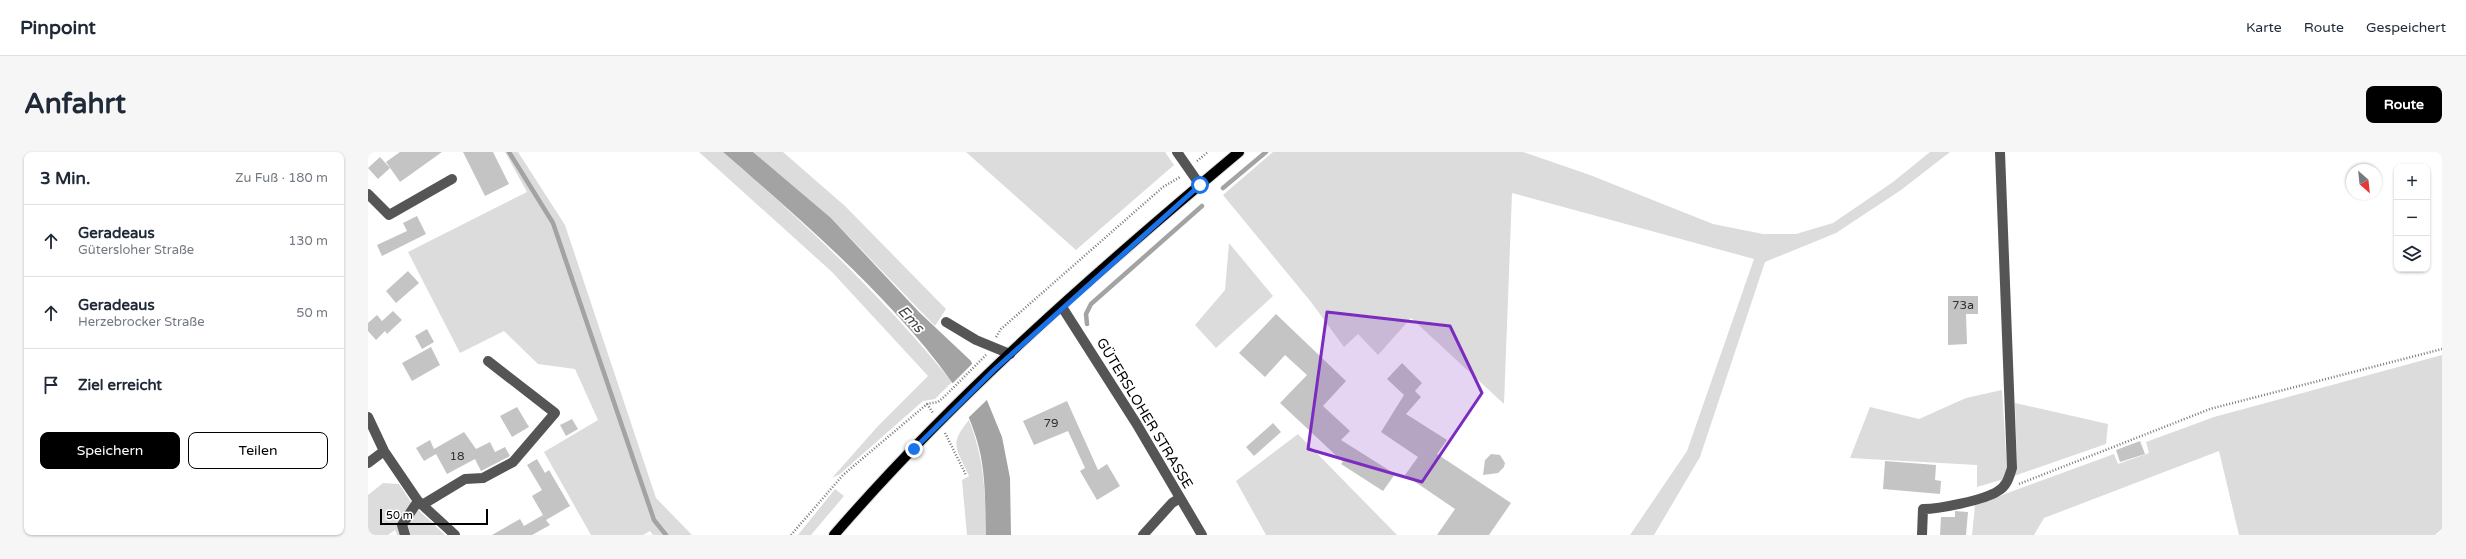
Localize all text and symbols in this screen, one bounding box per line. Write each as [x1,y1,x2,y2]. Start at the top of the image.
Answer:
text: Pinpoint [20,17,96,39]
text: Karte [2246,19,2282,36]
text: Route [2304,19,2344,36]
text: Gespeichert [2366,19,2446,36]
button: Route [2366,86,2442,123]
text: Anfahrt [24,87,126,121]
north arrow [2346,164,2382,200]
map controls [2394,164,2430,272]
button: + [2394,164,2430,200]
text: 3 Min. [40,168,90,189]
text: Zu Fuß · 180 m [235,170,328,186]
route start [1191,176,1209,194]
button: − [2394,200,2430,236]
text: Geradeaus [78,224,155,242]
icon: ahead [40,230,62,252]
text: 130 m [288,233,328,249]
button: layers [2394,236,2430,272]
text: Gütersloher Straße [78,242,194,258]
text: Geradeaus [78,296,155,314]
house number: 73a [1952,298,1974,312]
icon: ahead [40,302,62,324]
water label: Ems [894,302,929,338]
text: 50 m [296,305,328,321]
text: Herzebrocker Straße [78,314,205,330]
street label: GÜTERSLOHER STRASSE [1093,335,1196,492]
icon: arrive [40,374,62,396]
text: Ziel erreicht [78,376,162,394]
house number: 79 [1043,416,1059,430]
button: Speichern [40,432,180,469]
button: Teilen [188,432,328,469]
route end [905,440,923,458]
house number: 18 [449,449,465,463]
scale bar [380,507,488,526]
text: 50 m [386,509,413,522]

